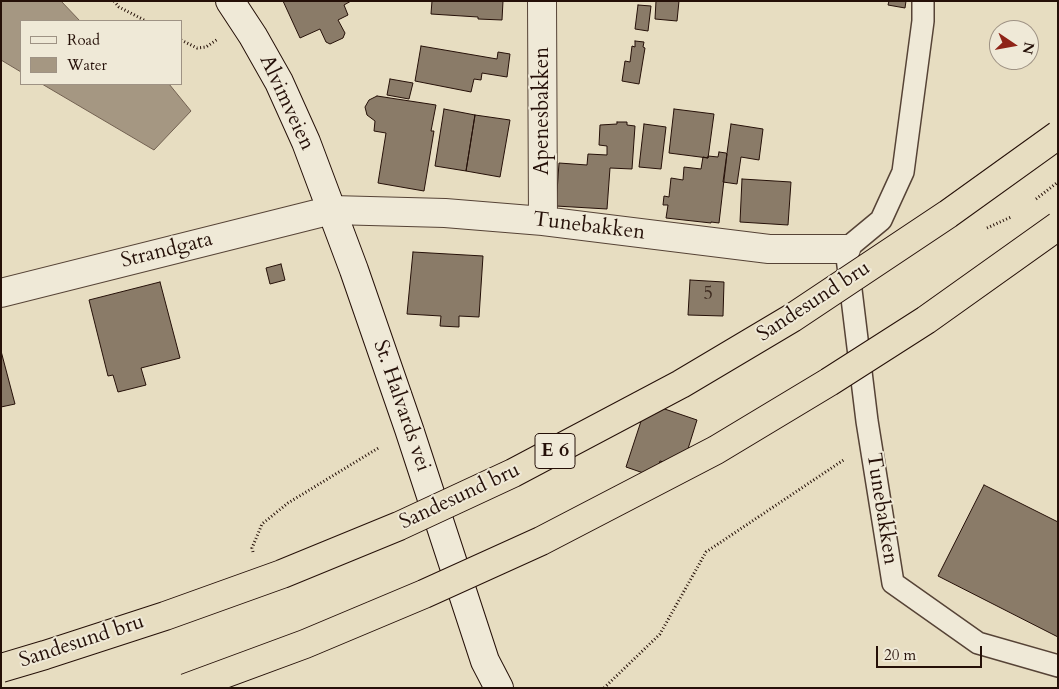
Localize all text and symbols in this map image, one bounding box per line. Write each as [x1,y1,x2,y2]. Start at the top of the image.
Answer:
legend [20,20,182,85]
north arrow [989,20,1039,70]
text: Road [67,30,100,50]
text: N [1018,40,1039,56]
street label: Apenesbakken [530,47,556,175]
street label: Alvimveien [253,51,319,155]
text: Water [67,55,107,75]
street label: Tunebakken [532,208,646,246]
street label: Strandgata [119,227,215,275]
street label: Sandesund bru [753,256,875,348]
house number: 5 [703,284,713,306]
street label: St. Halvards vei [367,337,435,475]
road number: E 6 [535,434,575,468]
street label: Tunebakken [860,451,902,567]
street label: Sandesund bru [396,458,524,536]
street label: Sandesund bru [16,610,148,674]
scale bar [879,636,985,668]
text: 20 m [884,645,916,665]

